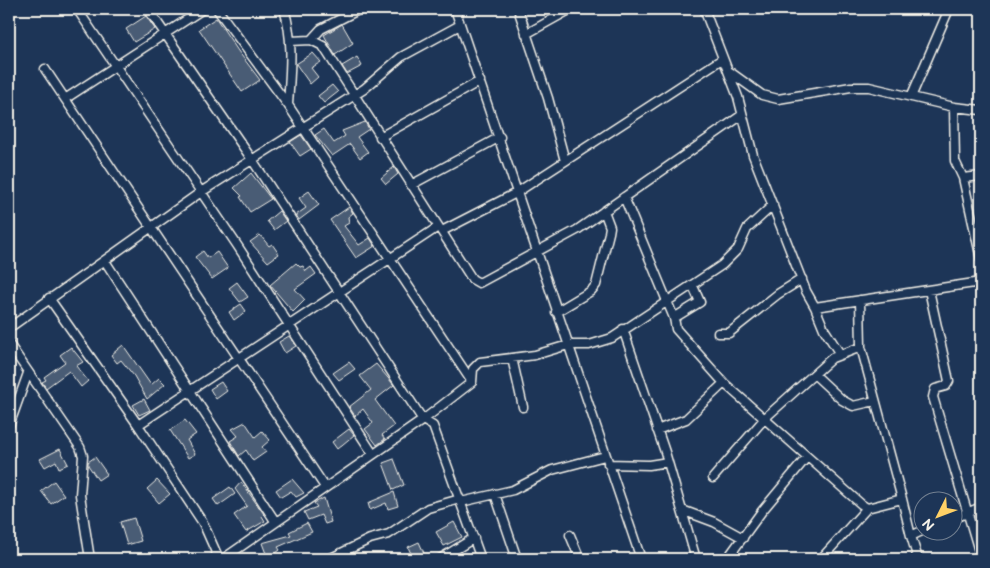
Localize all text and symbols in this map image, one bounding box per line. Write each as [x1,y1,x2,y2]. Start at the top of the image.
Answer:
north arrow [912,490,962,540]
text: N [919,515,939,534]

